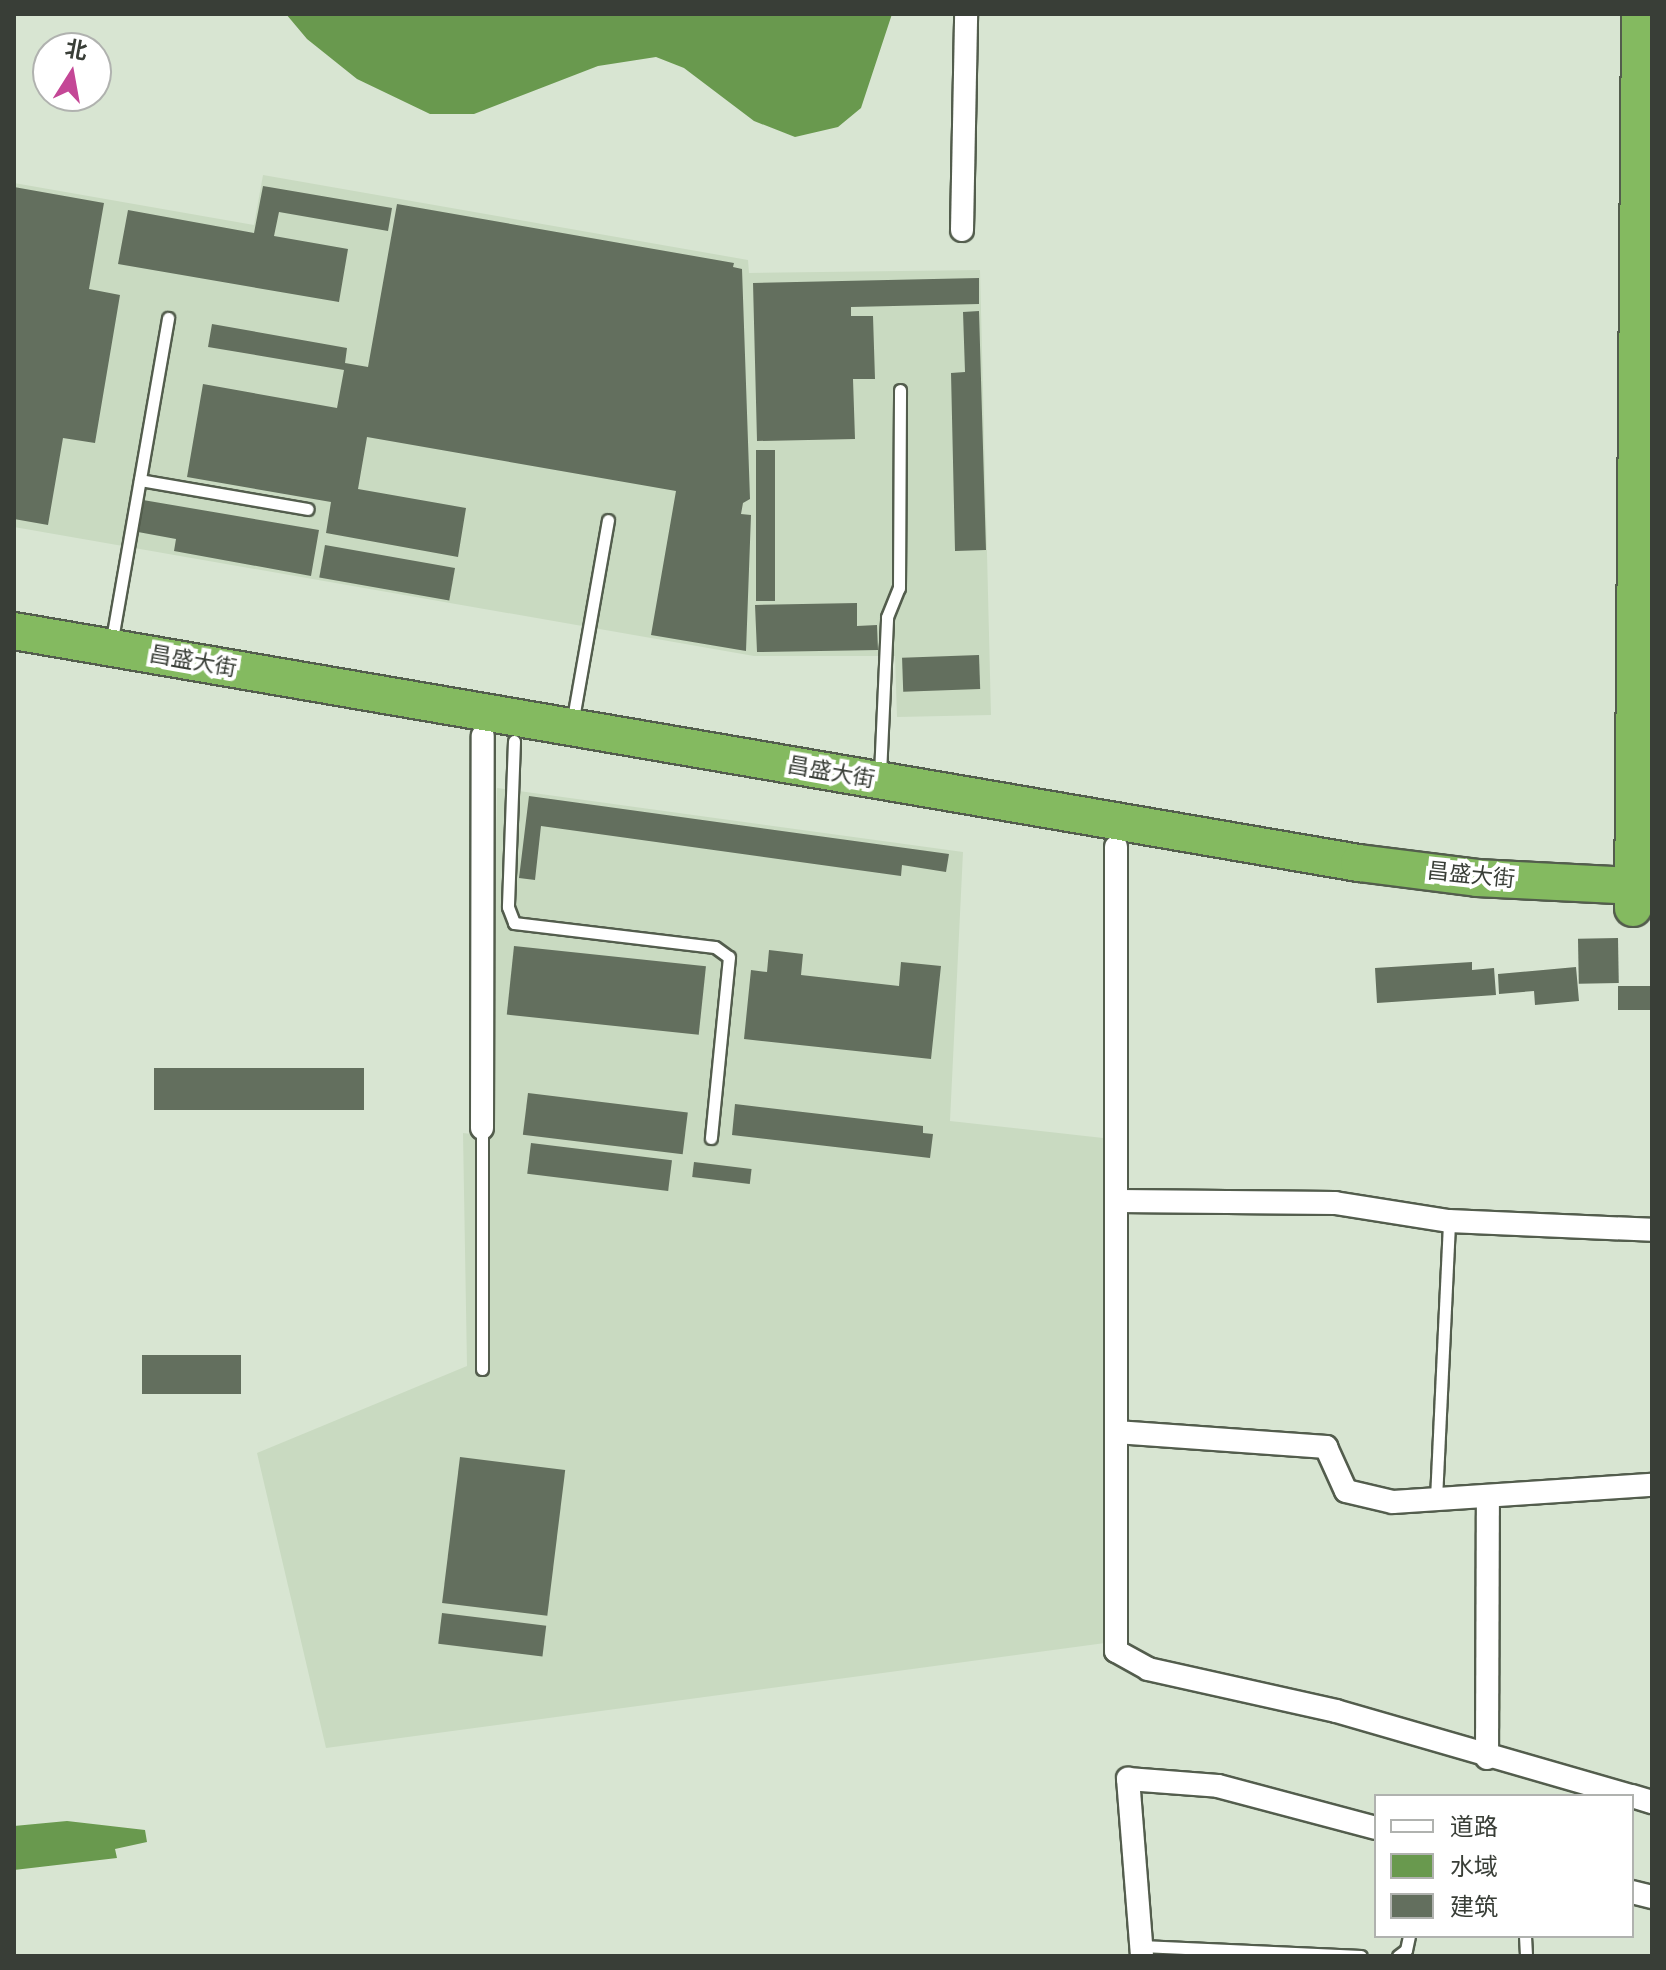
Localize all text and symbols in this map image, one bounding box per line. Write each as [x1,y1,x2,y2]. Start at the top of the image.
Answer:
north arrow [32,32,112,112]
text: 北 [62,33,90,68]
street label: 昌盛大街 [147,641,239,683]
street label: 昌盛大街 [785,752,877,794]
street label: 昌盛大街 [1426,858,1516,894]
legend [1374,1794,1634,1938]
text: 道路 [1450,1810,1498,1845]
text: 水域 [1450,1850,1498,1885]
text: 建筑 [1450,1890,1498,1925]

